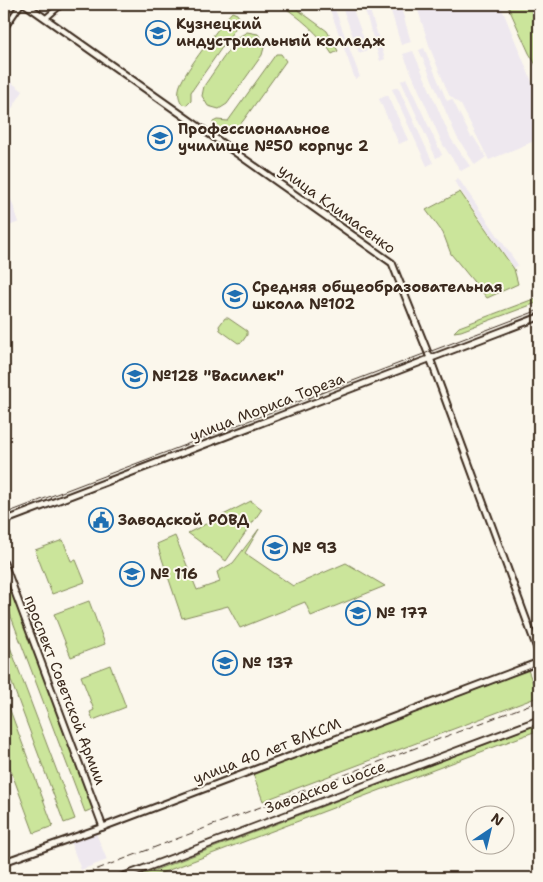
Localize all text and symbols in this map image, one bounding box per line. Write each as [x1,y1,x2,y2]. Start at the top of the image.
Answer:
place label: Кузнецкий индустриальный колледж [176,14,385,51]
school or university icon: Кузнецкий индустриальный колледж [145,20,171,46]
place label: Профессиональное училище №50 корпус 2 [178,119,369,156]
school or university icon: Профессиональное училище №50 корпус 2 [147,125,173,151]
street label: улица Климасенко [274,160,400,258]
place label: Средняя общеобразовательная школа №102 [252,277,503,314]
school or university icon: Средняя общеобразовательная школа №102 [222,283,248,309]
school or university icon: №128 "Василек" [122,363,148,389]
place label: №128 "Василек" [152,366,284,386]
street label: улица Мориса Тореза [187,368,348,446]
public building icon: Заводской РОВД [88,507,114,533]
place label: Заводской РОВД [118,510,250,530]
school or university icon: № 93 [262,535,288,561]
place label: № 93 [292,538,337,558]
school or university icon: № 116 [119,561,145,587]
place label: № 116 [150,564,198,584]
street label: проспект Советской Армии [20,592,111,788]
school or university icon: № 177 [345,600,371,626]
place label: № 177 [376,603,428,623]
school or university icon: № 137 [212,650,238,676]
place label: № 137 [242,653,294,673]
street label: улица 40 лет ВЛКСМ [190,713,344,788]
street label: Заводское шоссе [262,756,388,818]
north arrow [466,804,516,854]
text: N [488,809,507,830]

